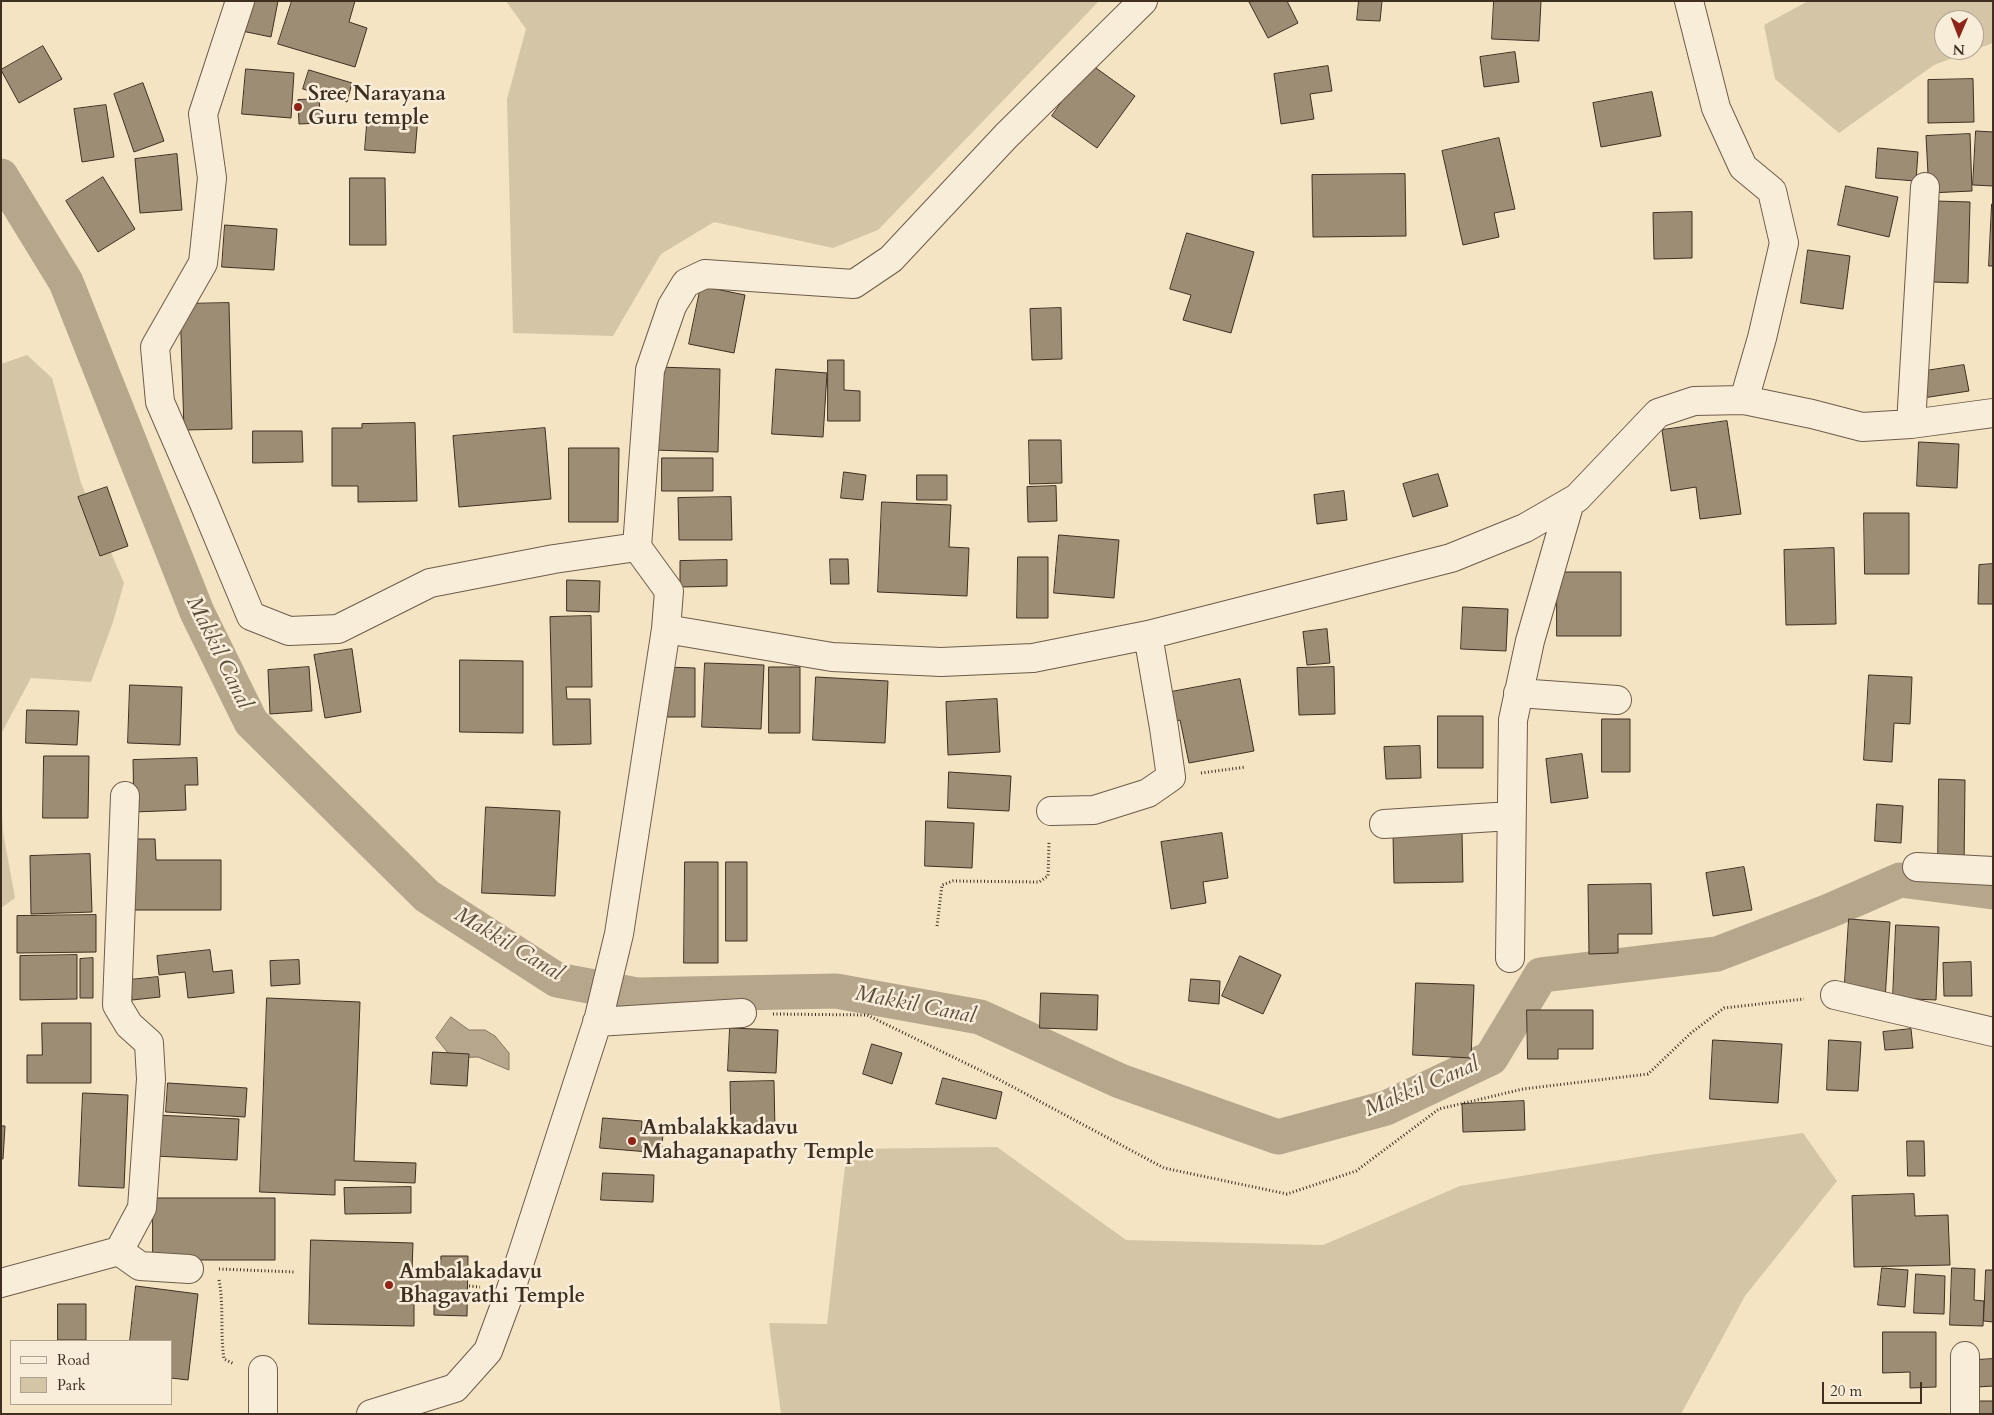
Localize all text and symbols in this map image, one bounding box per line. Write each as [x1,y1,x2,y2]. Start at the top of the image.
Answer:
north arrow [1934,10,1984,60]
text: N [1953,40,1965,59]
place label: Sree Narayana Guru temple [308,82,446,132]
marker: Sree Narayana Guru temple [292,101,304,113]
water label: Makkil Canal [179,592,257,714]
water label: Makkil Canal [449,902,567,988]
water label: Makkil Canal [852,981,978,1031]
water label: Makkil Canal [1361,1052,1483,1124]
place label: Ambalakkadavu Mahaganapathy Temple [642,1116,874,1166]
marker: Ambalakkadavu Mahaganapathy Temple [626,1135,638,1147]
place label: Ambalakadavu Bhagavathi Temple [399,1260,585,1310]
marker: Ambalakadavu Bhagavathi Temple [383,1279,395,1291]
legend [10,1340,172,1405]
text: Road [57,1350,90,1370]
scale bar [1824,1372,1924,1404]
text: Park [57,1375,86,1395]
text: 20 m [1830,1381,1862,1401]

